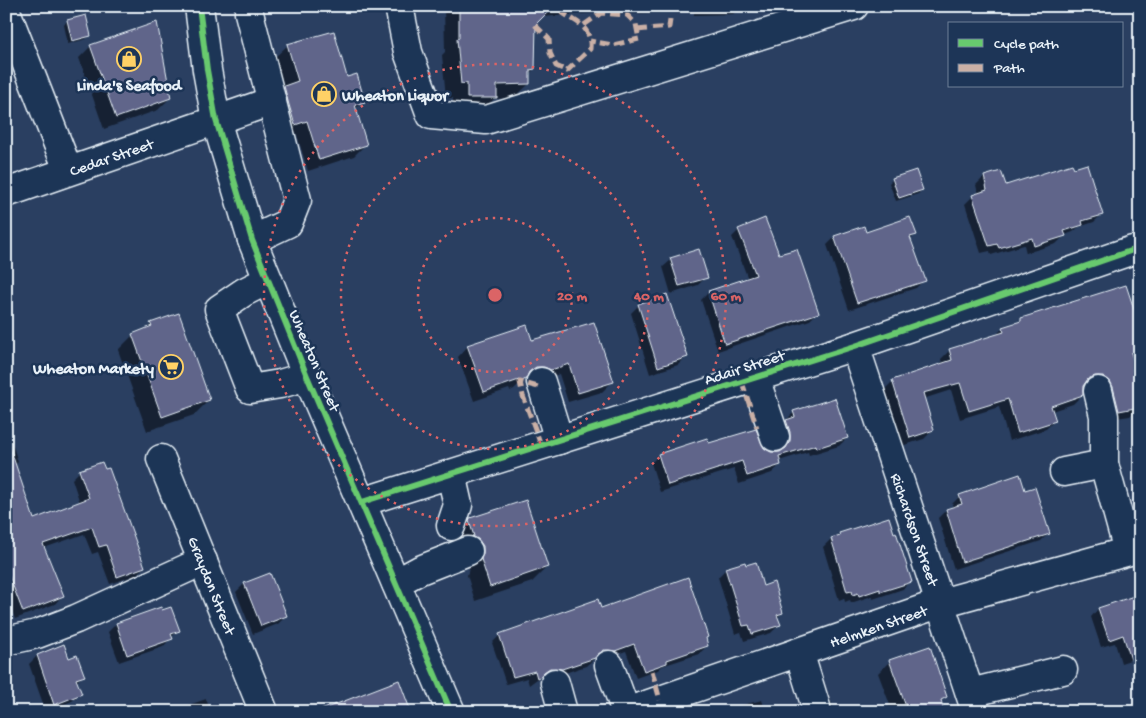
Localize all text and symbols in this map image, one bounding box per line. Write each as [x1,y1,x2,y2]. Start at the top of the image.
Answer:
legend [948,22,1124,88]
text: Cycle path [994,36,1059,54]
shop icon: Linda's Seafood [116,46,142,72]
text: Path [993,60,1025,78]
place label: Linda's Seafood [77,77,183,97]
shop icon: Wheaton Liquor [311,81,337,107]
place label: Wheaton Liquor [341,88,450,107]
street label: Cedar Street [68,136,158,183]
centre of rings [486,286,504,304]
text: 20 m [557,288,587,306]
text: 40 m [633,288,664,306]
text: 60 m [711,288,742,306]
street label: Wheaton Street [283,308,343,416]
street label: Adair Street [703,347,789,391]
supermarket icon: Wheaton Markety [158,354,184,380]
place label: Wheaton Markety [32,361,154,380]
street label: Richardson Street [884,471,941,590]
street label: Graydon Street [181,534,239,640]
street label: Helmken Street [828,602,932,654]

